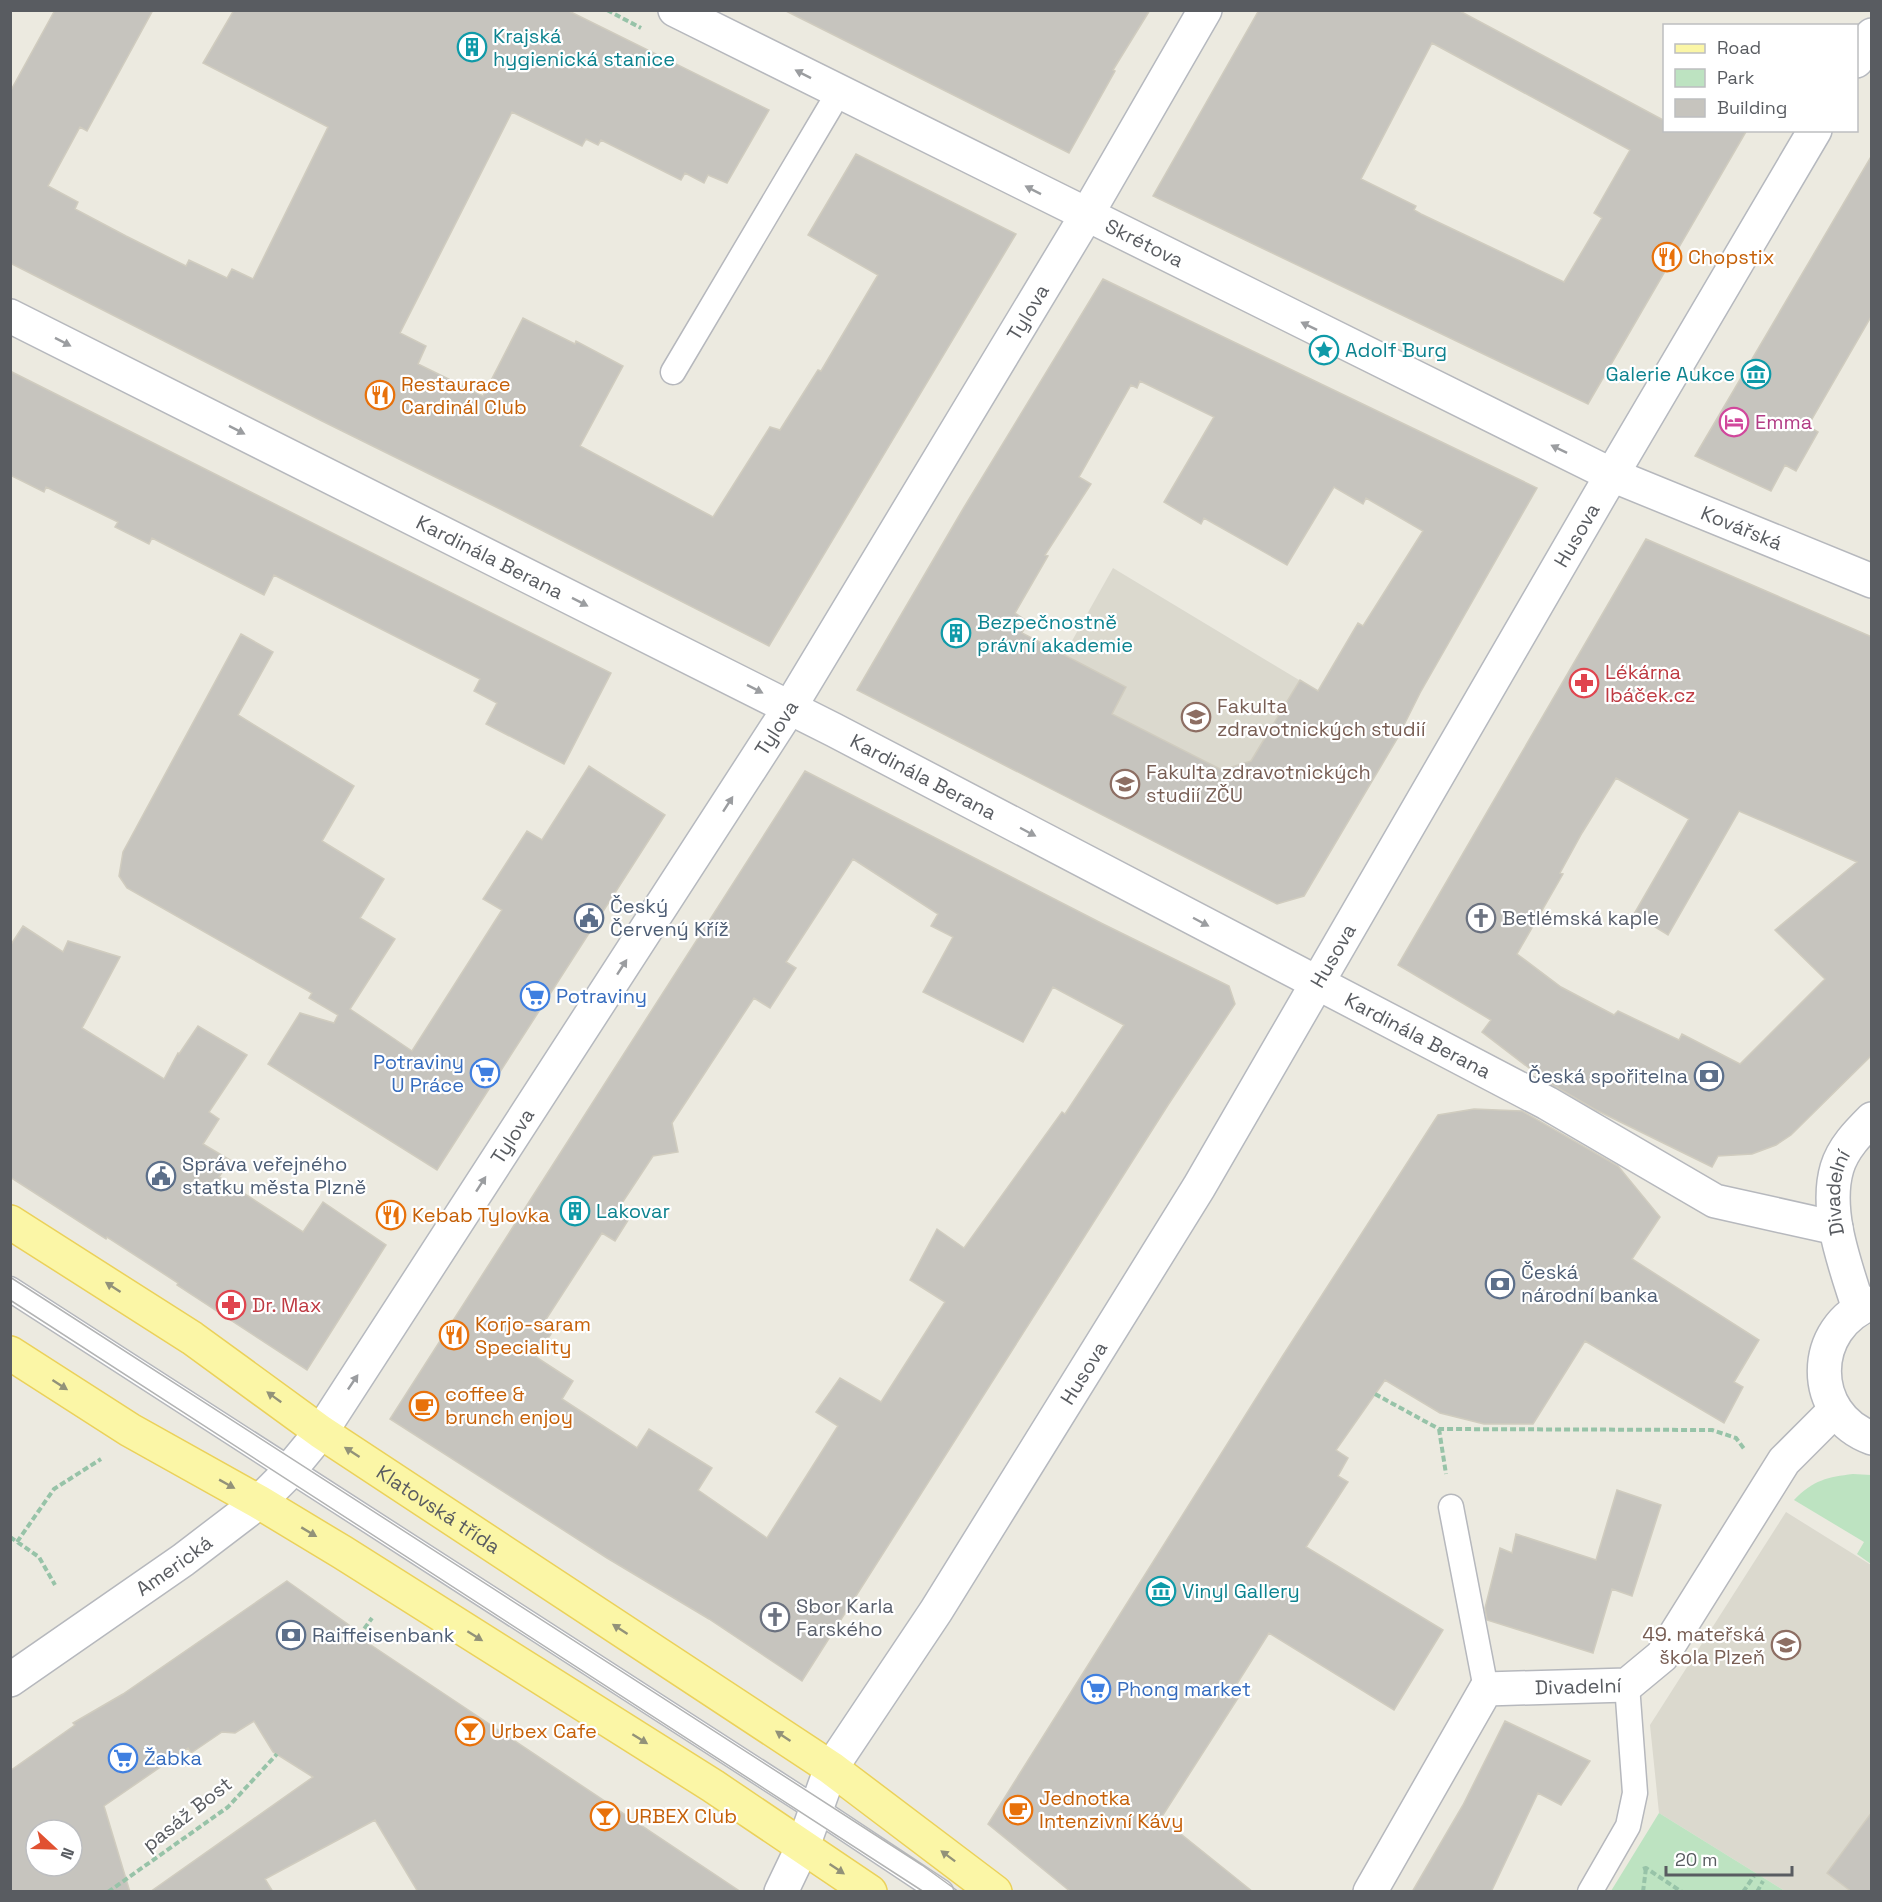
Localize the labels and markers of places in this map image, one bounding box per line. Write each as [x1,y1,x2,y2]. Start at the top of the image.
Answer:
place label: Krajská hygienická stanice [493,23,675,72]
building icon: Krajská hygienická stanice [456,31,488,63]
restaurant icon: Chopstix [1651,241,1683,273]
place label: Chopstix [1688,244,1775,270]
place icon: Adolf Burg [1308,334,1340,366]
place label: Adolf Burg [1345,337,1447,363]
museum icon: Galerie Aukce [1740,358,1772,390]
place label: Galerie Aukce [1606,361,1735,387]
place label: Restaurace Cardinál Club [401,371,527,420]
restaurant icon: Restaurace Cardinál Club [364,379,396,411]
hotel icon: Emma [1718,406,1750,438]
place label: Emma [1755,409,1812,435]
place label: Bezpečnostně právní akademie [977,609,1133,658]
building icon: Bezpečnostně právní akademie [940,617,972,649]
place label: Lékárna Ibáček.cz [1605,659,1695,708]
pharmacy icon: Lékárna Ibáček.cz [1568,667,1600,699]
place label: Fakulta zdravotnických studií [1217,693,1426,742]
school or university icon: Fakulta zdravotnických studií [1180,701,1212,733]
place label: Fakulta zdravotnických studií ZČU [1146,759,1371,808]
school or university icon: Fakulta zdravotnických studií ZČU [1109,768,1141,800]
place label: Český Červený Kříž [610,893,729,942]
public building icon: Český Červený Kříž [573,902,605,934]
church icon: Betlémská kaple [1465,902,1497,934]
place label: Betlémská kaple [1502,905,1659,931]
supermarket icon: Potraviny [519,980,551,1012]
place label: Potraviny [556,983,647,1009]
place label: Potraviny U Práce [373,1049,464,1098]
supermarket icon: Potraviny U Práce [469,1057,501,1089]
bank icon: Česká spořitelna [1693,1060,1725,1092]
place label: Česká spořitelna [1528,1063,1688,1089]
place label: Správa veřejného statku města Plzně [182,1151,366,1200]
public building icon: Správa veřejného statku města Plzně [145,1160,177,1192]
building icon: Lakovar [559,1195,591,1227]
place label: Lakovar [596,1198,670,1224]
restaurant icon: Kebab Tylovka [375,1199,407,1231]
place label: Kebab Tylovka [412,1202,550,1228]
place label: Česká národní banka [1521,1259,1658,1308]
bank icon: Česká národní banka [1484,1268,1516,1300]
pharmacy icon: Dr. Max [215,1289,247,1321]
place label: Dr. Max [252,1292,322,1318]
place label: Korjo-saram Speciality [475,1311,591,1360]
restaurant icon: Korjo-saram Speciality [438,1319,470,1351]
place label: coffee & brunch enjoy [445,1381,573,1430]
cafe icon: coffee & brunch enjoy [408,1390,440,1422]
museum icon: Vinyl Gallery [1145,1575,1177,1607]
place label: Vinyl Gallery [1182,1578,1300,1604]
place label: Sbor Karla Farského [796,1593,894,1642]
church icon: Sbor Karla Farského [759,1601,791,1633]
bank icon: Raiffeisenbank [275,1619,307,1651]
place label: 49. mateřská škola Plzeň [1642,1621,1765,1670]
place label: Raiffeisenbank [312,1622,455,1648]
school or university icon: 49. mateřská škola Plzeň [1770,1629,1802,1661]
supermarket icon: Phong market [1080,1673,1112,1705]
place label: Phong market [1117,1676,1251,1702]
bar icon: Urbex Cafe [454,1715,486,1747]
place label: Urbex Cafe [491,1718,597,1744]
supermarket icon: Žabka [107,1742,139,1774]
place label: Žabka [144,1745,202,1771]
place label: Jednotka Intenzivní Kávy [1039,1785,1183,1834]
cafe icon: Jednotka Intenzivní Kávy [1002,1794,1034,1826]
bar icon: URBEX Club [589,1800,621,1832]
place label: URBEX Club [626,1803,737,1829]

